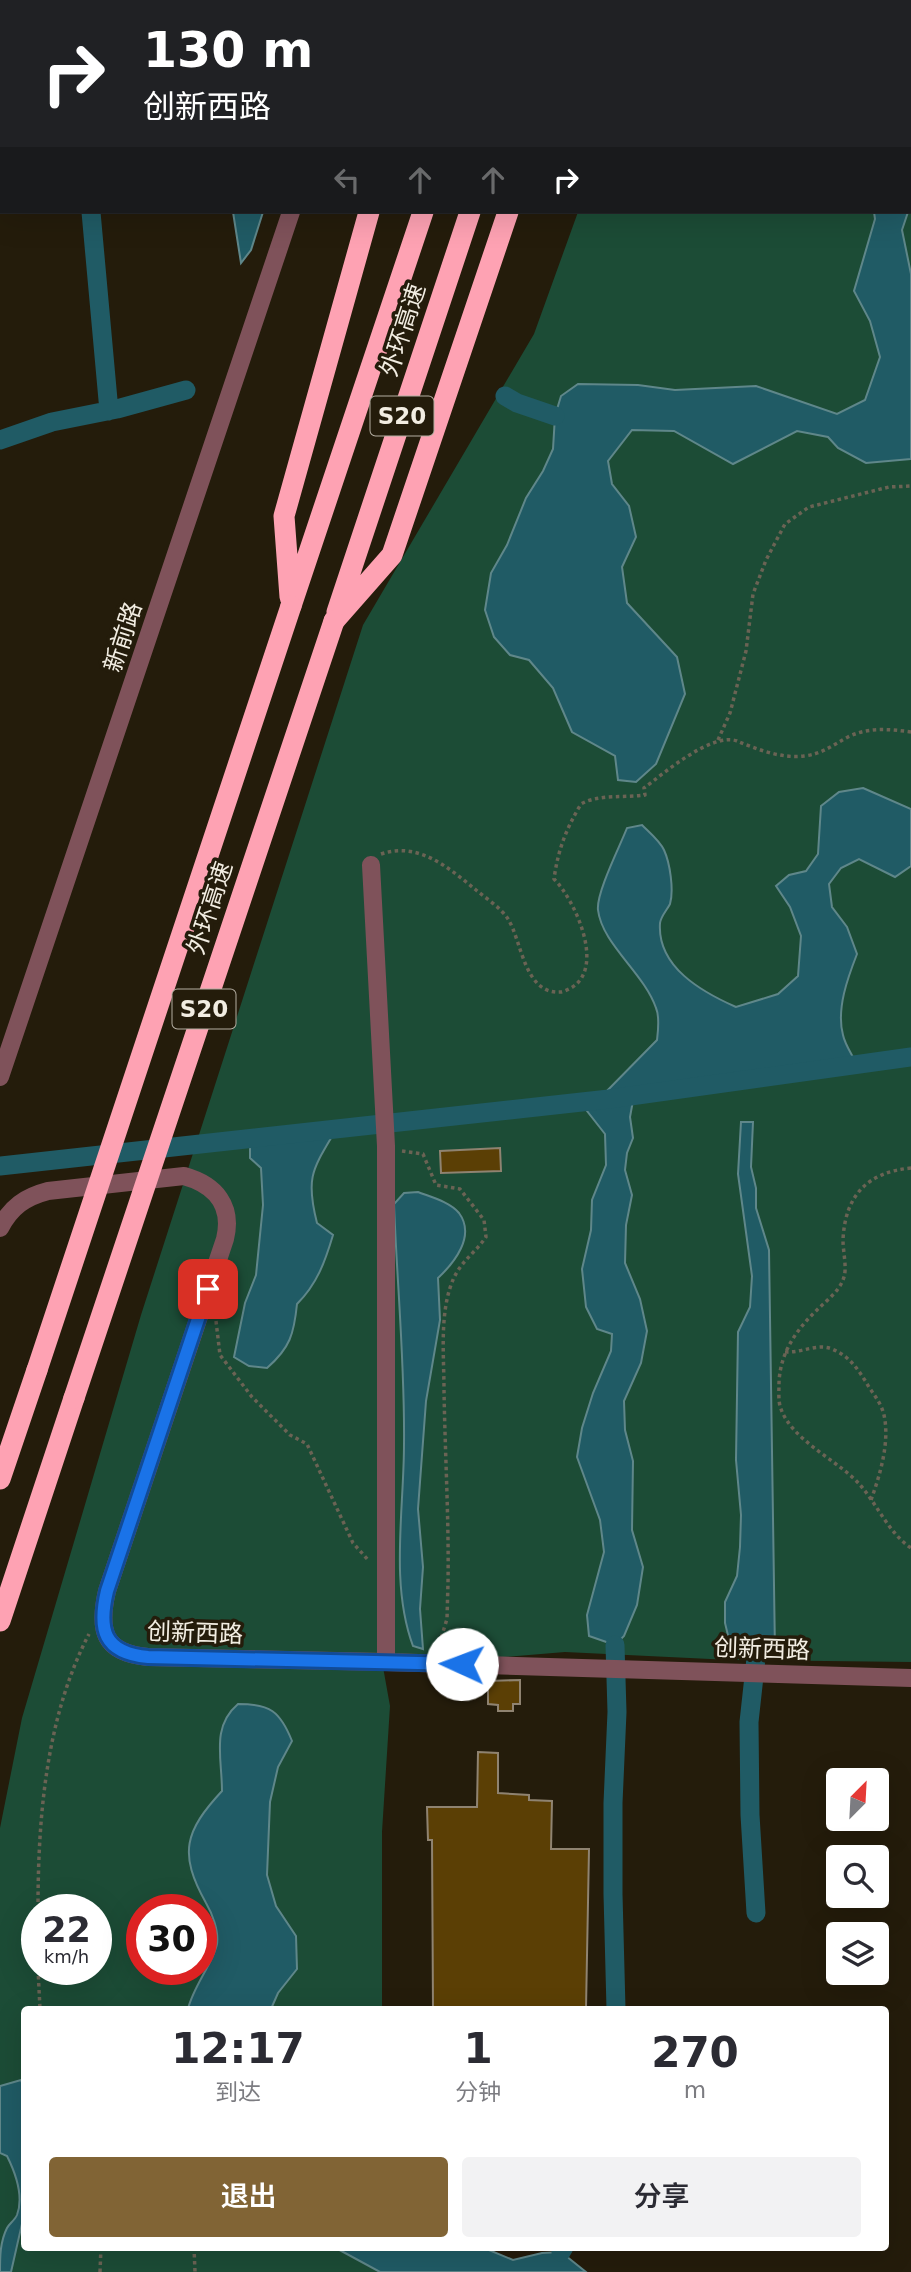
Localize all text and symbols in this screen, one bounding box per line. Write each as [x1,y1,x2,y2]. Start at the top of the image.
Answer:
text: 130 m [143,22,313,79]
icon: right [28,28,119,119]
text: 创新西路 [143,88,271,126]
icon: left [328,161,366,199]
icon: ahead [401,161,439,199]
icon: ahead [474,161,512,199]
icon: right [547,161,585,199]
street label: 外环高速 [375,280,431,380]
road number: S20 [370,396,434,436]
street label: 新前路 [99,598,147,676]
street label: 外环高速 [182,858,238,958]
road number: S20 [172,990,235,1028]
pin [178,1259,238,1319]
icon: arrive [189,1270,227,1308]
street label: 创新西路 [147,1617,243,1649]
position arrow [425,1627,499,1701]
street label: 创新西路 [714,1633,810,1665]
north arrow [826,1768,889,1830]
map controls [826,1768,889,1985]
button: search [826,1845,889,1908]
speed limit sign: 30 [126,1894,217,1985]
text: 22 [42,1910,91,1950]
button: layers [826,1922,889,1985]
text: km/h [44,1946,89,1967]
text: 12:17 [171,2024,305,2073]
text: 1 [463,2024,493,2073]
text: 270 [651,2028,739,2077]
text: m [684,2077,706,2103]
text: 到达 [215,2079,261,2105]
text: 分钟 [455,2079,501,2105]
button: 退出 [49,2157,448,2237]
button: 分享 [462,2157,861,2237]

